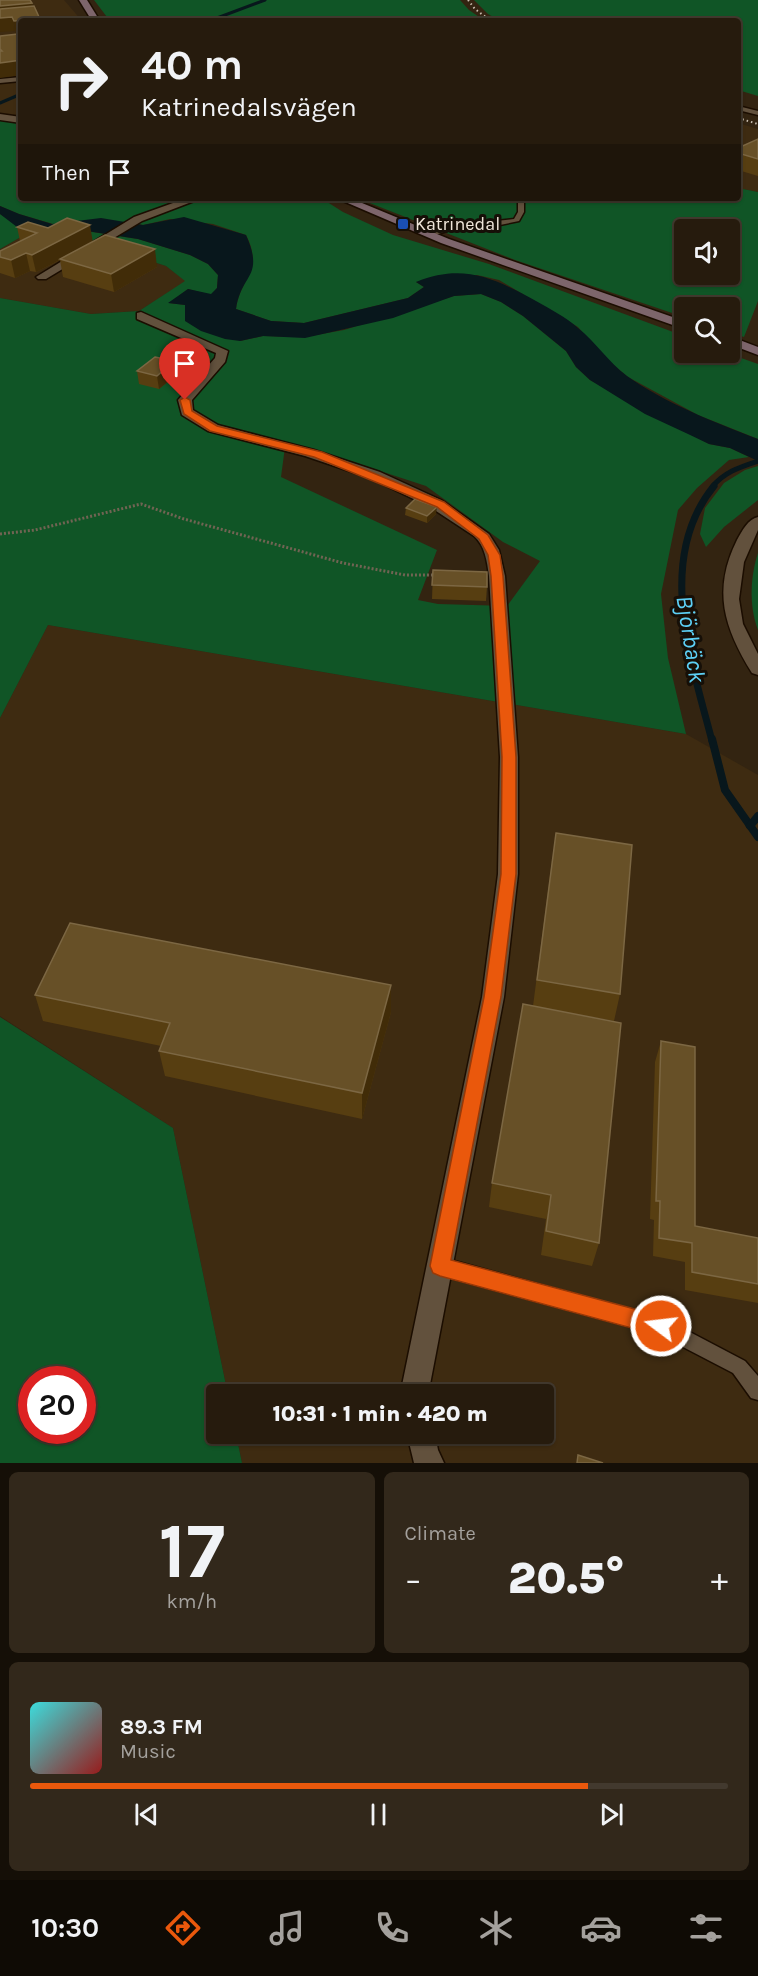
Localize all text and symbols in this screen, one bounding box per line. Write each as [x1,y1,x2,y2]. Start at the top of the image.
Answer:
text: 40 m [141,40,243,90]
icon: right [42,42,120,120]
text: Katrinedalsvägen [141,91,357,123]
icon: arrive [103,156,136,189]
text: Then [42,160,91,186]
place label: Katrinedal [415,213,500,235]
marker: Katrinedal [396,217,410,231]
map controls [674,219,740,363]
button: sound [674,219,740,285]
button: search [674,297,740,363]
pin [159,338,210,400]
icon: arrive [168,347,201,380]
water label: Björbäck [670,593,712,686]
position arrow [629,1294,693,1358]
speed limit sign: 20 [18,1366,96,1444]
text: 10:31 · 1 min · 420 m [272,1401,488,1427]
text: 17 [158,1505,225,1597]
text: Climate [405,1522,476,1545]
text: 20.5° [508,1552,625,1604]
text: − [405,1560,422,1598]
text: + [711,1560,728,1598]
text: km/h [166,1590,217,1613]
text: 89.3 FM [120,1714,203,1740]
text: Music [120,1740,176,1763]
icon: previous [130,1798,163,1831]
icon: pause [362,1798,395,1831]
icon: next [595,1798,628,1831]
icon: directions [162,1907,204,1949]
icon: music [266,1907,308,1949]
icon: phone [371,1907,413,1949]
icon: climate [475,1907,517,1949]
icon: car [580,1907,622,1949]
icon: filters [685,1907,727,1949]
text: 10:30 [31,1912,99,1944]

